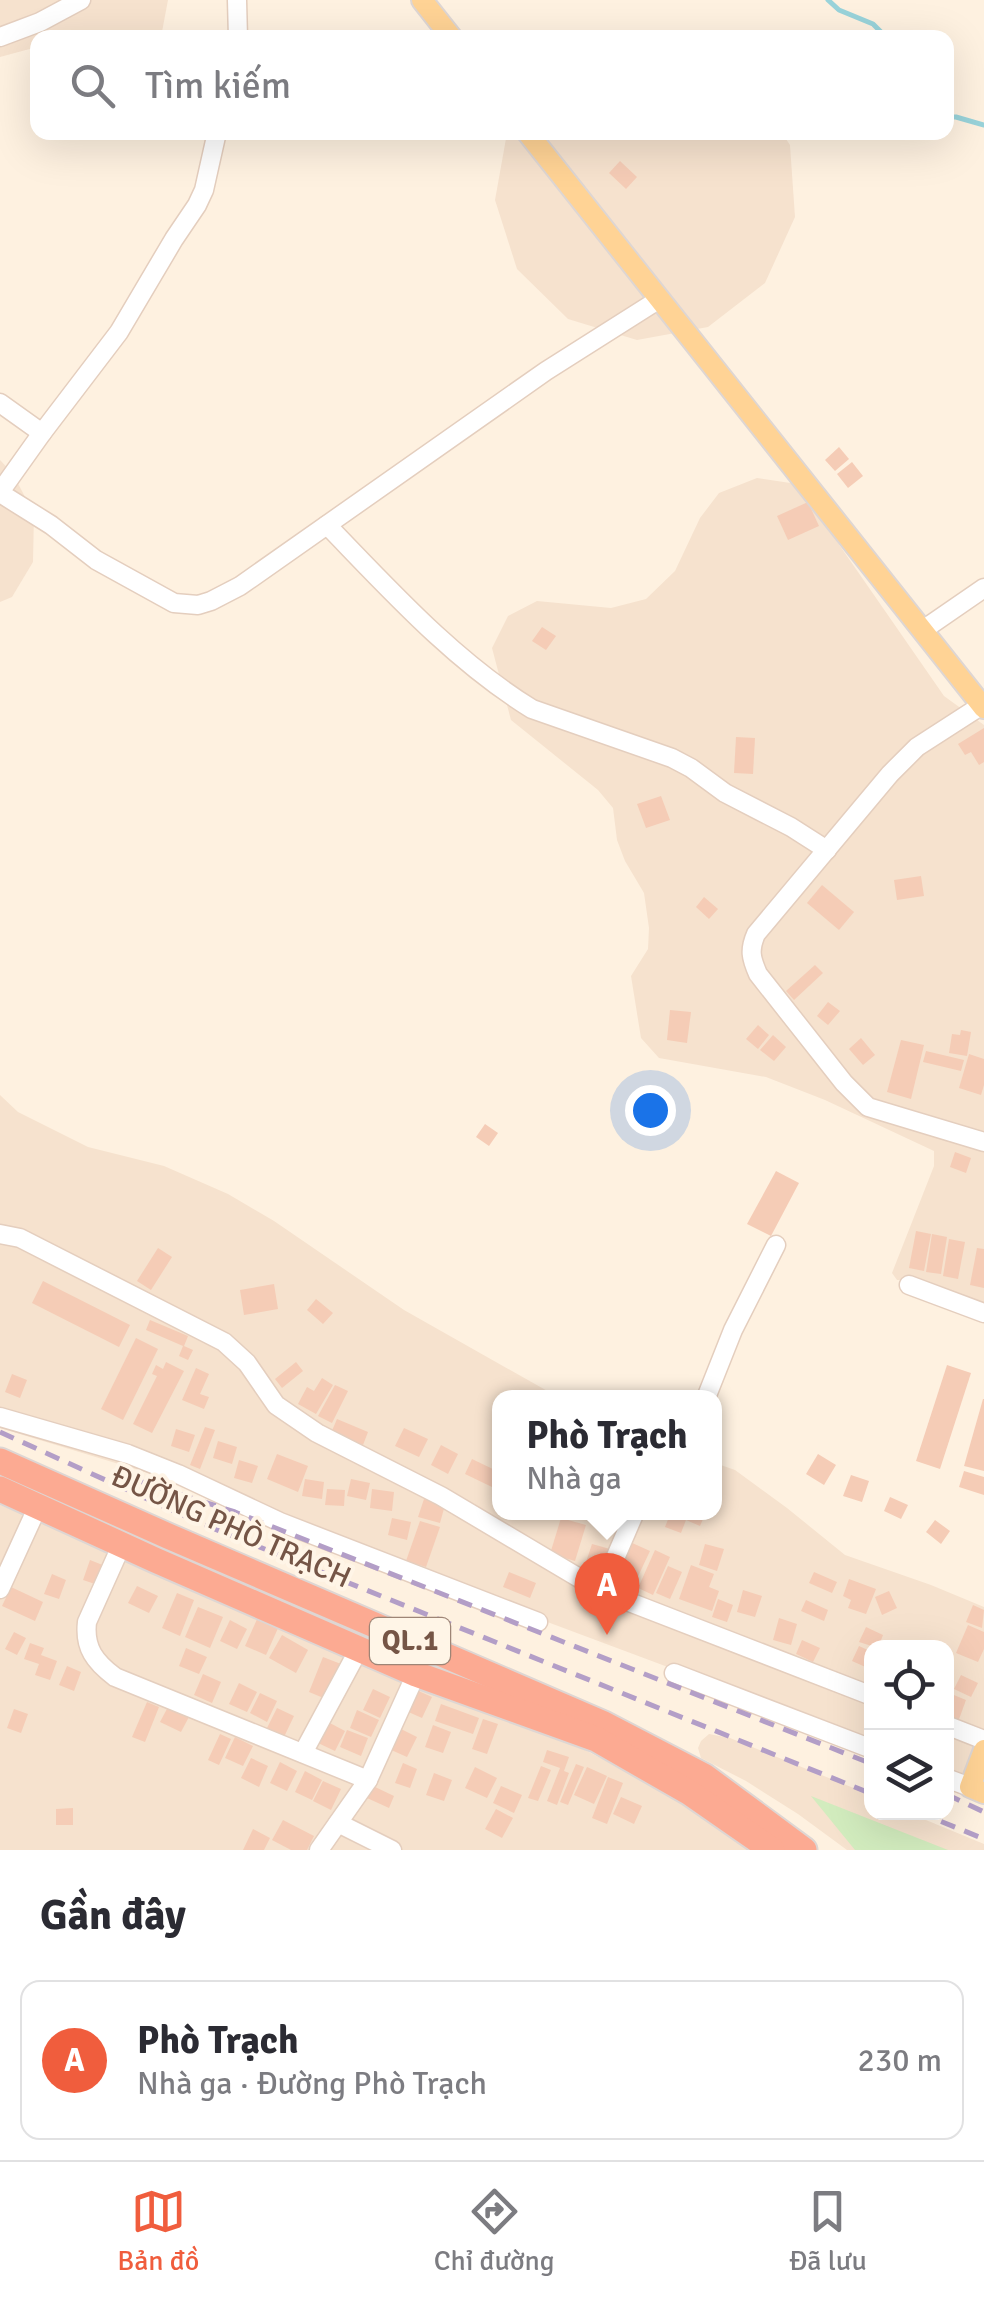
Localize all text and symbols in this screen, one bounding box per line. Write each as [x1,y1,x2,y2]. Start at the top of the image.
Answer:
search box [30,30,954,140]
icon: search [65,58,120,113]
text: Tìm kiếm [145,62,291,109]
your location [625,1085,676,1136]
popup [492,1390,722,1520]
text: Phò Trạch [526,1412,688,1459]
street label: ĐƯỜNG PHÒ TRẠCH [105,1458,357,1596]
text: Nhà ga [526,1459,622,1498]
pin: A [574,1552,640,1635]
road number: QL.1 [370,1618,450,1664]
map controls [864,1640,954,1820]
button: locate [864,1640,954,1730]
button: layers [864,1730,954,1820]
text: Gần đây [40,1890,186,1941]
text: Phò Trạch [137,2017,299,2064]
text: A [64,2041,85,2080]
text: 230 m [858,2041,942,2080]
text: Nhà ga · Đường Phò Trạch [137,2064,487,2103]
tab: Bản đồ [117,2184,199,2278]
tab: Chỉ đường [434,2184,555,2278]
tab: Đã lưu [789,2184,867,2278]

